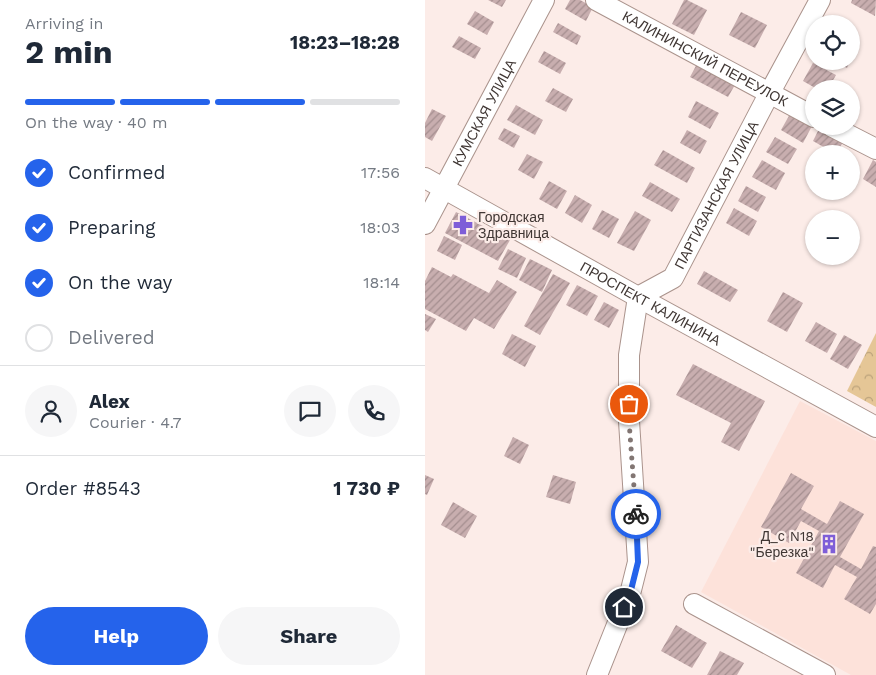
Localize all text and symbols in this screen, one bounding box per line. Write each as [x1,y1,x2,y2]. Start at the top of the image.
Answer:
street label: КАЛИНИНСКИЙ ПЕРЕУЛОК [620,8,791,110]
text: Arriving in [25,14,103,33]
map controls [805,15,860,265]
button: locate [805,15,860,70]
text: 18:23–18:28 [290,31,400,54]
text: 2 min [25,33,113,71]
street label: КУМСКАЯ УЛИЦА [449,56,519,169]
button: layers [805,80,860,135]
text: On the way · 40 m [25,113,167,132]
street label: ПАРТИЗАНСКАЯ УЛИЦА [671,118,762,272]
button: + [805,145,860,200]
icon: check [25,159,53,187]
text: Confirmed [68,161,165,184]
text: 17:56 [361,163,400,182]
place label: Городская Здравница [478,209,549,241]
button: − [805,210,860,265]
icon: check [25,214,53,242]
pharmacy icon: Городская Здравница [452,214,474,236]
text: Preparing [68,216,155,239]
text: 18:03 [360,218,400,237]
street label: ПРОСПЕКТ КАЛИНИНА [577,258,724,349]
icon: check [25,269,53,297]
text: On the way [68,271,172,294]
text: 18:14 [363,273,400,292]
text: Delivered [68,326,155,349]
pin [608,383,650,425]
button: person [25,385,77,437]
button: chat [284,385,336,437]
button: phone [348,385,400,437]
text: Alex [89,390,130,413]
icon: bag [615,390,643,418]
text: Courier · 4.7 [89,413,182,432]
text: Order #8543 [25,477,141,500]
text: 1 730 ₽ [333,477,400,500]
courier [611,489,661,539]
icon: bike [622,500,650,528]
place label: Д_с N18 "Березка" [750,528,814,560]
building icon: Д_с N18 "Березка" [818,533,840,555]
pin [603,586,645,628]
icon: home [610,593,638,621]
button: Help [25,607,208,665]
button: Share [218,607,400,665]

